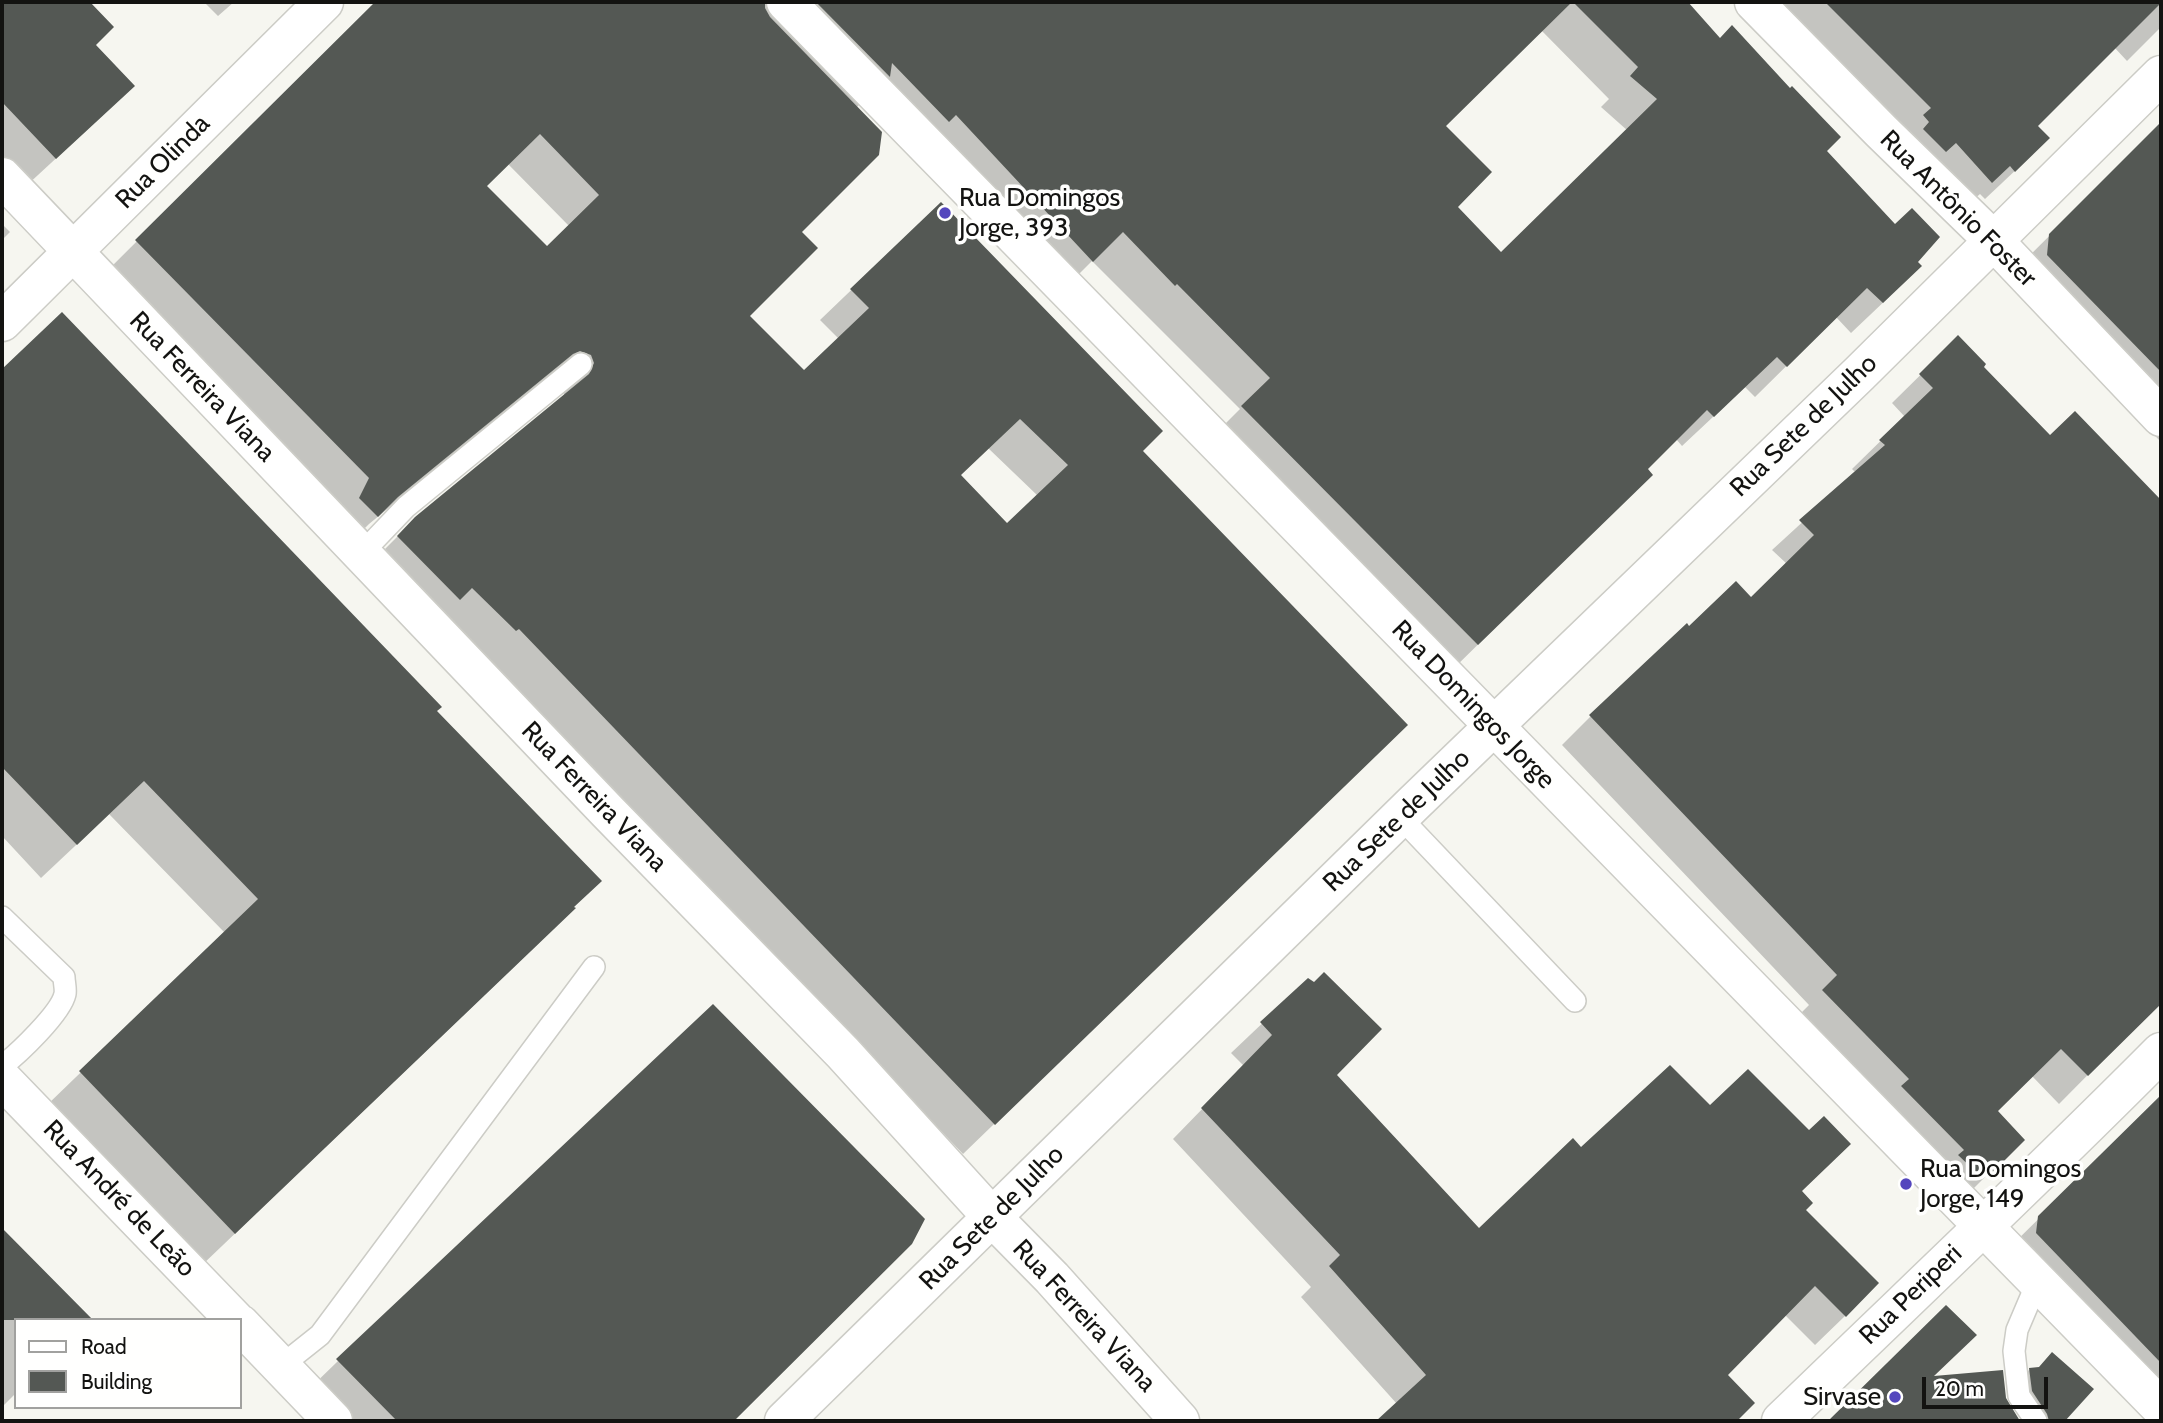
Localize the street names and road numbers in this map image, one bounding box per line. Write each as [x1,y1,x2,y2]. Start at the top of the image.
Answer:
street label: Rua Olinda [109,108,217,216]
street label: Rua Antônio Foster [1873,124,2043,294]
street label: Rua Ferreira Viana [123,306,281,468]
street label: Rua Sete de Julho [1724,348,1884,504]
street label: Rua Domingos Jorge [1385,614,1561,796]
street label: Rua Ferreira Viana [515,716,673,878]
street label: Rua Sete de Julho [1317,743,1477,899]
street label: Rua André de Leão [36,1114,202,1284]
street label: Rua Sete de Julho [913,1139,1071,1297]
street label: Rua Ferreira Viana [1006,1234,1162,1398]
street label: Rua Periperi [1853,1238,1969,1352]

